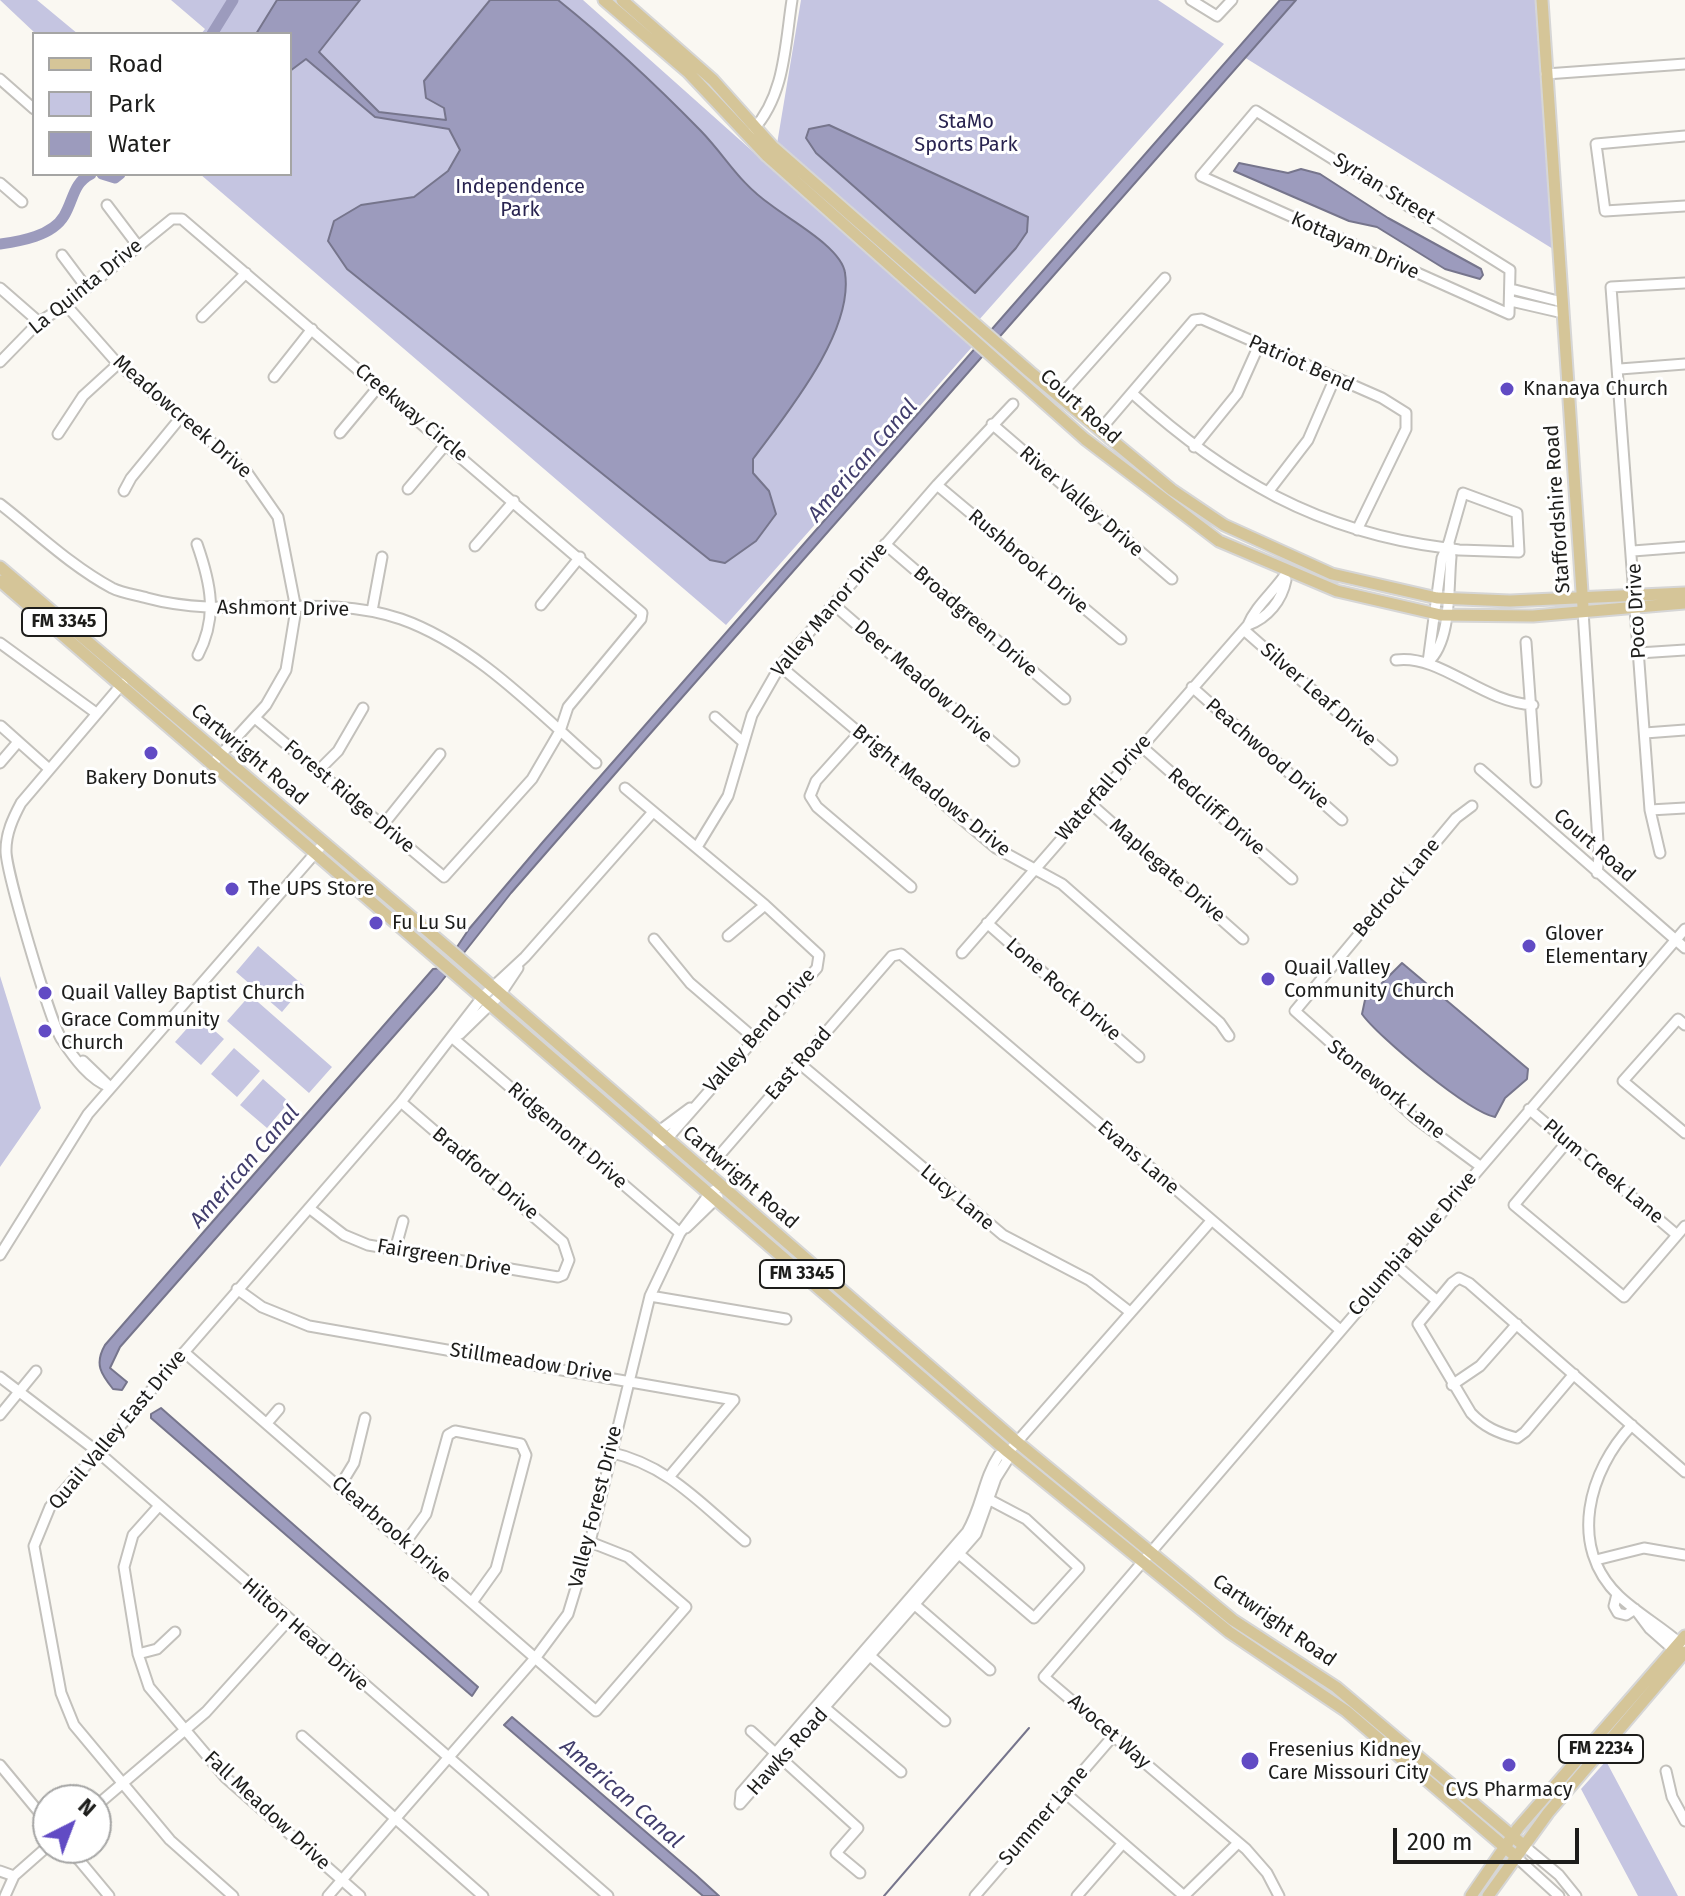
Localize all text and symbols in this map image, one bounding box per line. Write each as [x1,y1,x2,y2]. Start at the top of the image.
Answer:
legend [32,32,292,176]
text: Road [108,50,163,78]
text: Park [108,90,155,118]
park label: StaMo Sports Park [914,110,1018,157]
text: Water [108,130,171,158]
street label: Syrian Street [1328,148,1440,230]
park label: Independence Park [455,175,585,222]
street label: Kottayam Drive [1287,207,1423,285]
street label: La Quinta Drive [24,234,148,340]
street label: Patriot Bend [1245,330,1357,398]
street label: Meadowcreek Drive [108,350,256,484]
street label: Creekway Circle [350,359,472,467]
street label: Court Road [1035,364,1125,450]
place label: Knanaya Church [1523,377,1668,401]
marker: Knanaya Church [1498,380,1516,398]
water label: American Canal [803,394,923,528]
street label: Staffordshire Road [1540,424,1576,594]
street label: River Valley Drive [1014,441,1148,563]
street label: Rushbrook Drive [963,505,1093,619]
street label: Valley Manor Drive [767,538,893,682]
street label: Broadgreen Drive [908,561,1042,683]
street label: Poco Drive [1623,563,1651,659]
street label: Ashmont Drive [217,596,349,622]
road number: FM 3345 [22,608,106,636]
street label: Deer Meadow Drive [849,616,997,748]
street label: Silver Leaf Drive [1255,638,1381,752]
street label: Peachwood Drive [1200,694,1334,814]
street label: Cartwright Road [186,699,312,811]
street label: Bright Meadows Drive [847,720,1015,862]
street label: Waterfall Drive [1051,730,1157,846]
street label: Forest Ridge Drive [279,735,419,859]
marker: Bakery Donuts [142,744,160,762]
street label: Redcliff Drive [1162,763,1270,861]
place label: Bakery Donuts [85,766,217,790]
street label: Court Road [1548,804,1640,888]
street label: Maplegate Drive [1104,814,1230,928]
street label: Bedrock Lane [1349,833,1445,943]
place label: The UPS Store [248,877,374,901]
marker: The UPS Store [223,880,241,898]
place label: Fu Lu Su [392,911,467,935]
marker: Fu Lu Su [367,914,385,932]
place label: Glover Elementary [1545,922,1647,969]
street label: Lone Rock Drive [1001,934,1125,1046]
marker: Glover Elementary [1520,937,1538,955]
place label: Quail Valley Community Church [1284,956,1455,1003]
street label: Valley Bend Drive [699,964,821,1098]
marker: Quail Valley Community Church [1259,970,1277,988]
place label: Quail Valley Baptist Church [61,981,305,1005]
marker: Quail Valley Baptist Church [36,984,54,1002]
place label: Grace Community Church [61,1008,220,1055]
marker: Grace Community Church [36,1022,54,1040]
street label: East Road [761,1022,837,1106]
street label: Stonework Lane [1322,1035,1450,1145]
street label: Ridgemont Drive [502,1078,632,1194]
water label: American Canal [185,1100,305,1234]
street label: Plum Creek Lane [1538,1115,1668,1229]
street label: Evans Lane [1092,1116,1184,1200]
street label: Cartwright Road [677,1121,803,1235]
street label: Bradford Drive [427,1123,543,1225]
street label: Lucy Lane [915,1160,999,1236]
street label: Columbia Blue Drive [1344,1167,1482,1321]
street label: Fairgreen Drive [375,1234,513,1282]
road number: FM 3345 [760,1260,844,1288]
street label: Stillmeadow Drive [448,1338,614,1388]
street label: Quail Valley East Drive [44,1345,192,1515]
street label: Valley Forest Drive [564,1423,628,1591]
street label: Clearbrook Drive [326,1471,456,1589]
street label: Cartwright Road [1208,1570,1340,1672]
street label: Hilton Head Drive [237,1573,373,1697]
street label: Avocet Way [1063,1690,1155,1774]
street label: Hawks Road [742,1703,834,1801]
water label: American Canal [554,1734,688,1854]
road number: FM 2234 [1559,1735,1643,1763]
place label: Fresenius Kidney Care Missouri City [1268,1738,1429,1785]
street label: Fall Meadow Drive [199,1746,335,1876]
marker: Fresenius Kidney Care Missouri City [1239,1750,1261,1772]
marker: CVS Pharmacy [1500,1756,1518,1774]
street label: Summer Lane [994,1761,1094,1871]
place label: CVS Pharmacy [1445,1778,1573,1802]
north arrow [32,1784,112,1864]
text: N [73,1792,102,1822]
scale bar [1397,1812,1583,1862]
text: 200 m [1407,1828,1473,1856]

